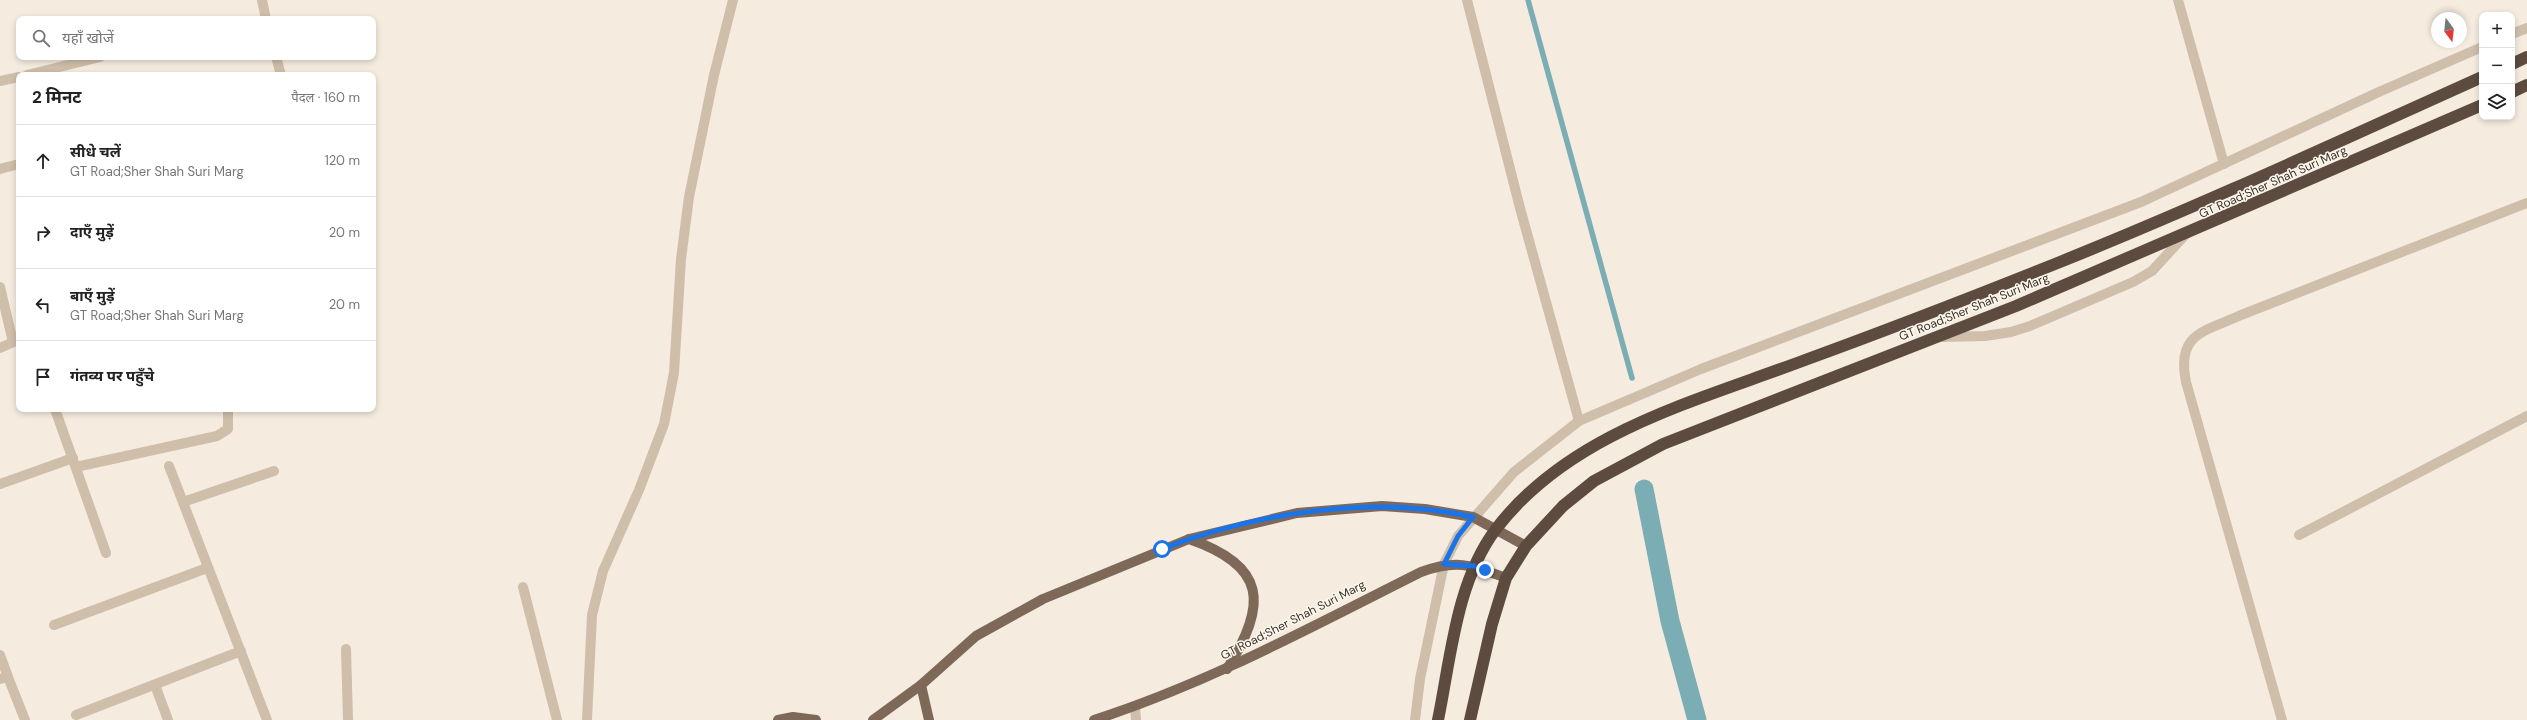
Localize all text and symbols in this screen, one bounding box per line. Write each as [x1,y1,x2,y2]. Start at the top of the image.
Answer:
north arrow [2431,12,2467,48]
map controls [2479,12,2515,120]
button: + [2479,12,2515,48]
search box [16,16,376,60]
icon: search [30,27,52,49]
text: यहाँ खोजें [62,28,114,48]
button: − [2479,48,2515,84]
button: layers [2479,84,2515,120]
text: 2 मिनट [32,86,82,108]
text: पैदल · 160 m [291,89,360,106]
text: सीधे चलें [70,142,121,162]
street label: GT Road;Sher Shah Suri Marg [2196,142,2350,222]
icon: ahead [32,150,54,172]
text: 120 m [325,152,360,169]
text: GT Road;Sher Shah Suri Marg [70,163,244,180]
icon: right [32,222,54,244]
text: दाएँ मुड़ें [70,222,114,242]
text: 20 m [329,224,360,241]
street label: GT Road;Sher Shah Suri Marg [1897,269,2052,344]
text: बाएँ मुड़ें [70,286,115,306]
icon: left [32,294,54,316]
text: 20 m [329,296,360,313]
text: GT Road;Sher Shah Suri Marg [70,307,244,324]
icon: arrive [32,366,54,388]
text: गंतव्य पर पहुँचे [70,366,154,386]
route start [1153,540,1171,558]
route end [1476,561,1494,579]
street label: GT Road;Sher Shah Suri Marg [1218,576,1368,664]

